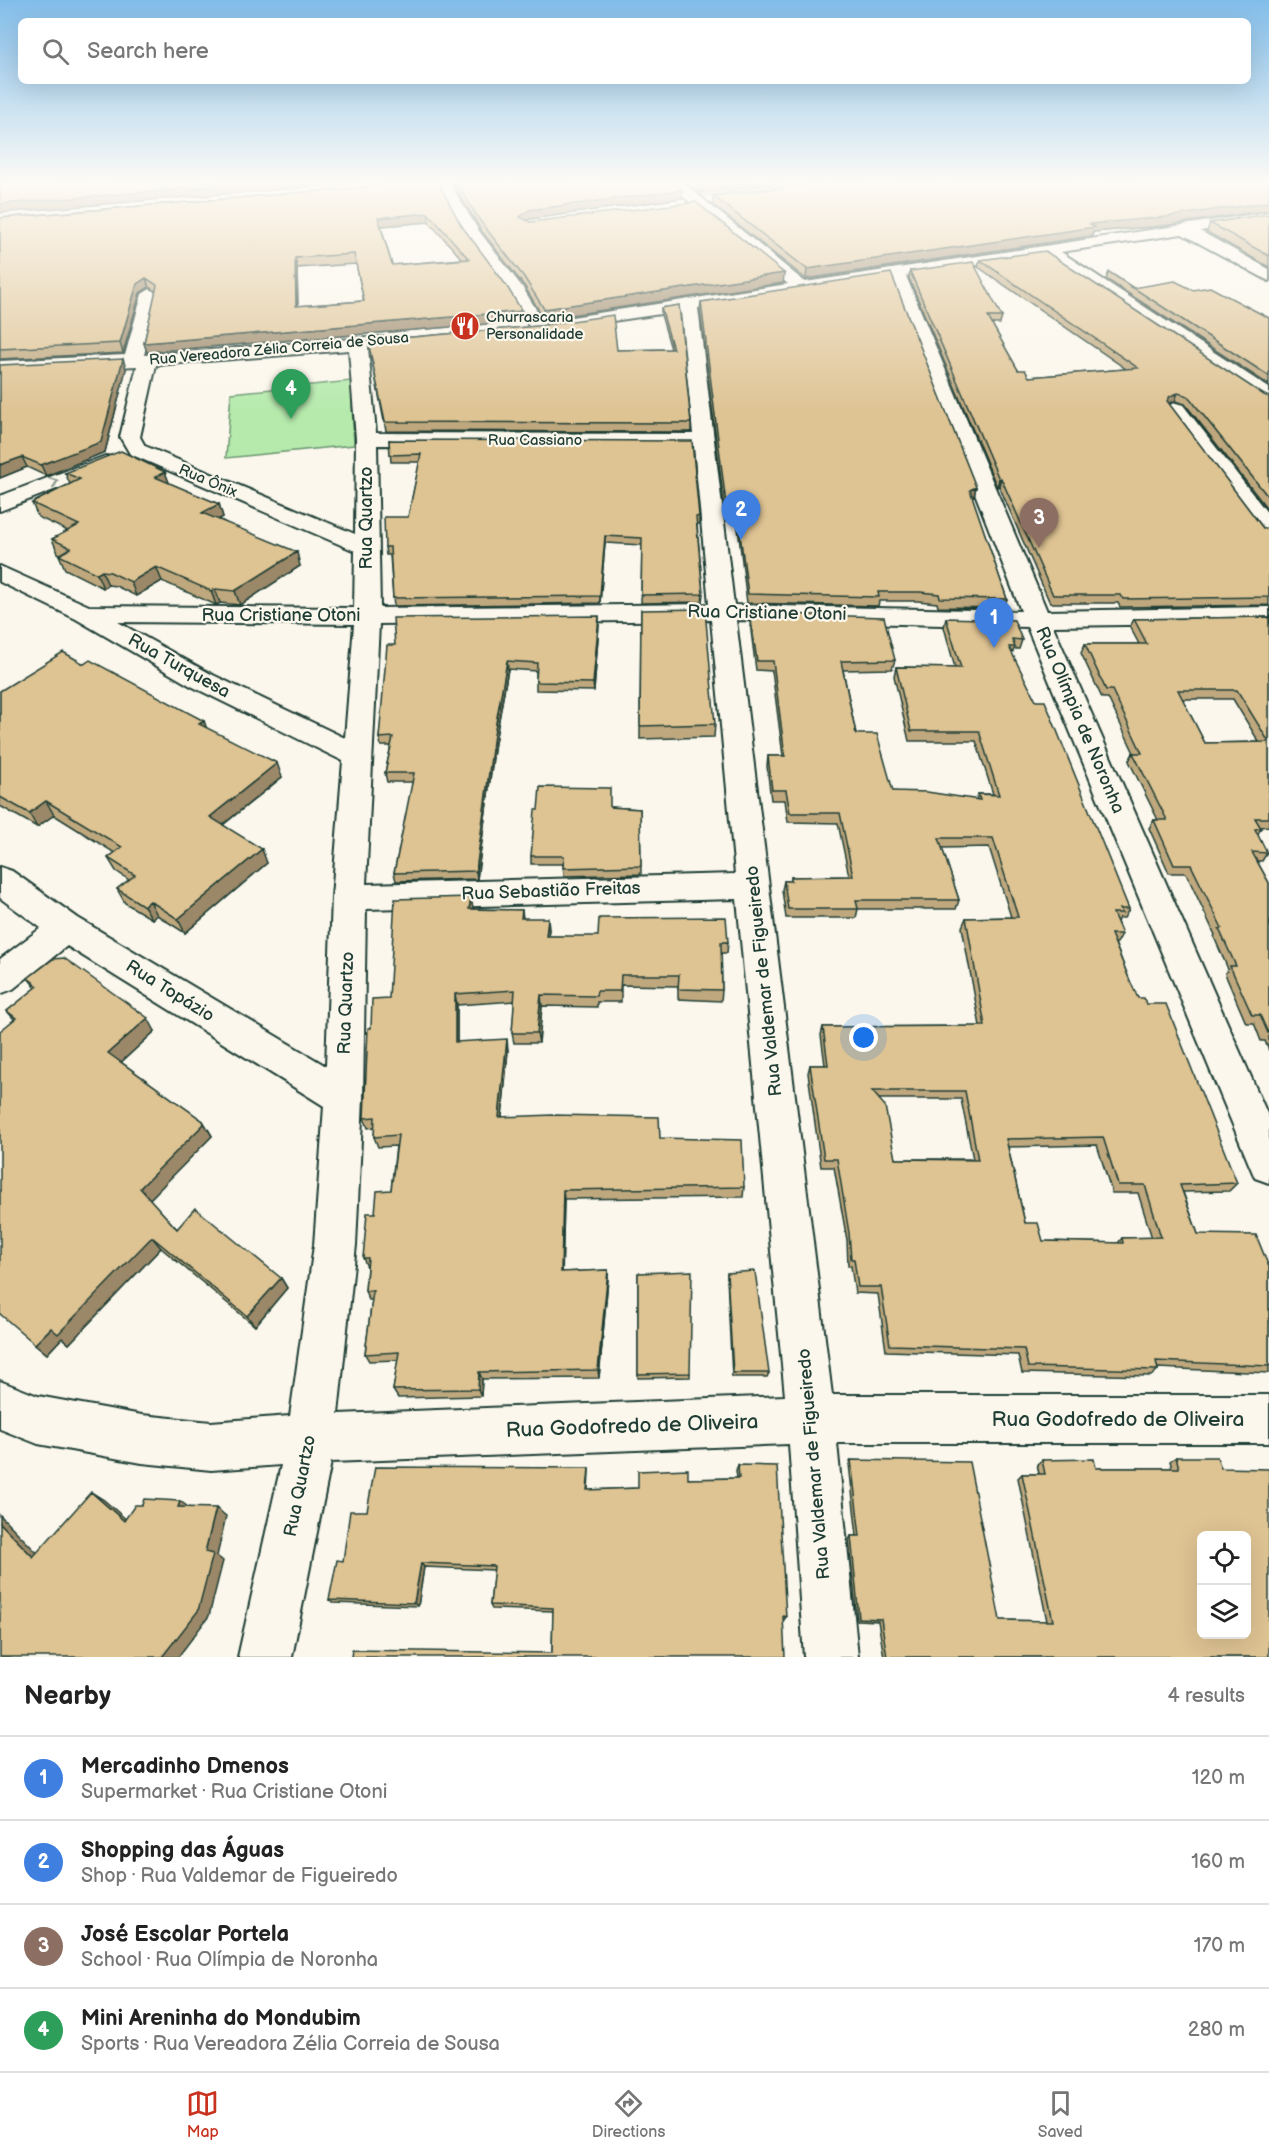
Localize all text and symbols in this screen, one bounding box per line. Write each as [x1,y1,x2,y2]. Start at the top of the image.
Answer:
search box [18,18,1251,84]
icon: search [39,35,72,68]
text: Search here [87,38,209,65]
place label: Churrascaria Personalidade [486,308,584,344]
restaurant icon: Churrascaria Personalidade [449,310,481,342]
street label: Rua Vereadora Zélia Correia de Sousa [148,328,410,370]
pin: 4 [272,370,310,419]
street label: Rua Cassiano [488,431,582,450]
street label: Rua Ônix [176,460,240,502]
street label: Rua Quartzo [356,467,377,569]
one-way arrow [48,477,59,489]
pin: 2 [722,490,760,540]
pin: 3 [1020,498,1058,548]
pin: 1 [974,598,1014,648]
street label: Rua Cristiane Otoni [687,601,847,625]
street label: Rua Cristiane Otoni [201,605,361,626]
street label: Rua Olímpia de Noronha [1031,624,1129,816]
street label: Rua Turquesa [124,629,234,703]
street label: Rua Valdemar de Figueiredo [741,865,787,1097]
street label: Rua Sebastião Freitas [461,877,641,905]
street label: Rua Quartzo [334,951,358,1055]
street label: Rua Topázio [122,956,218,1026]
your location [849,1023,878,1052]
street label: Rua Valdemar de Figueiredo [793,1348,835,1580]
street label: Rua Godofredo de Oliveira [992,1407,1244,1432]
street label: Rua Godofredo de Oliveira [505,1409,759,1443]
street label: Rua Quartzo [280,1433,320,1539]
map controls [1197,1531,1251,1639]
button: locate [1197,1531,1251,1585]
button: layers [1197,1585,1251,1639]
text: Nearby [24,1681,111,1712]
text: 4 results [1167,1684,1245,1708]
text: Mercadinho Dmenos [81,1753,289,1780]
text: 1 [39,1766,48,1790]
text: 120 m [1192,1766,1245,1790]
text: Supermarket · Rua Cristiane Otoni [81,1780,387,1804]
text: Shopping das Águas [81,1837,284,1864]
text: 2 [38,1850,49,1874]
text: 160 m [1191,1850,1245,1874]
text: Shop · Rua Valdemar de Figueiredo [81,1864,398,1888]
text: José Escolar Portela [81,1921,289,1948]
text: 3 [38,1934,49,1958]
text: 170 m [1194,1934,1245,1958]
text: School · Rua Olímpia de Noronha [81,1948,378,1972]
text: Mini Areninha do Mondubim [81,2005,361,2032]
text: 4 [38,2018,49,2042]
text: 280 m [1188,2018,1245,2042]
text: Sports · Rua Vereadora Zélia Correia de Sousa [81,2032,500,2056]
tab: Map [186,2087,219,2142]
tab: Directions [592,2087,665,2142]
tab: Saved [1038,2087,1083,2142]

